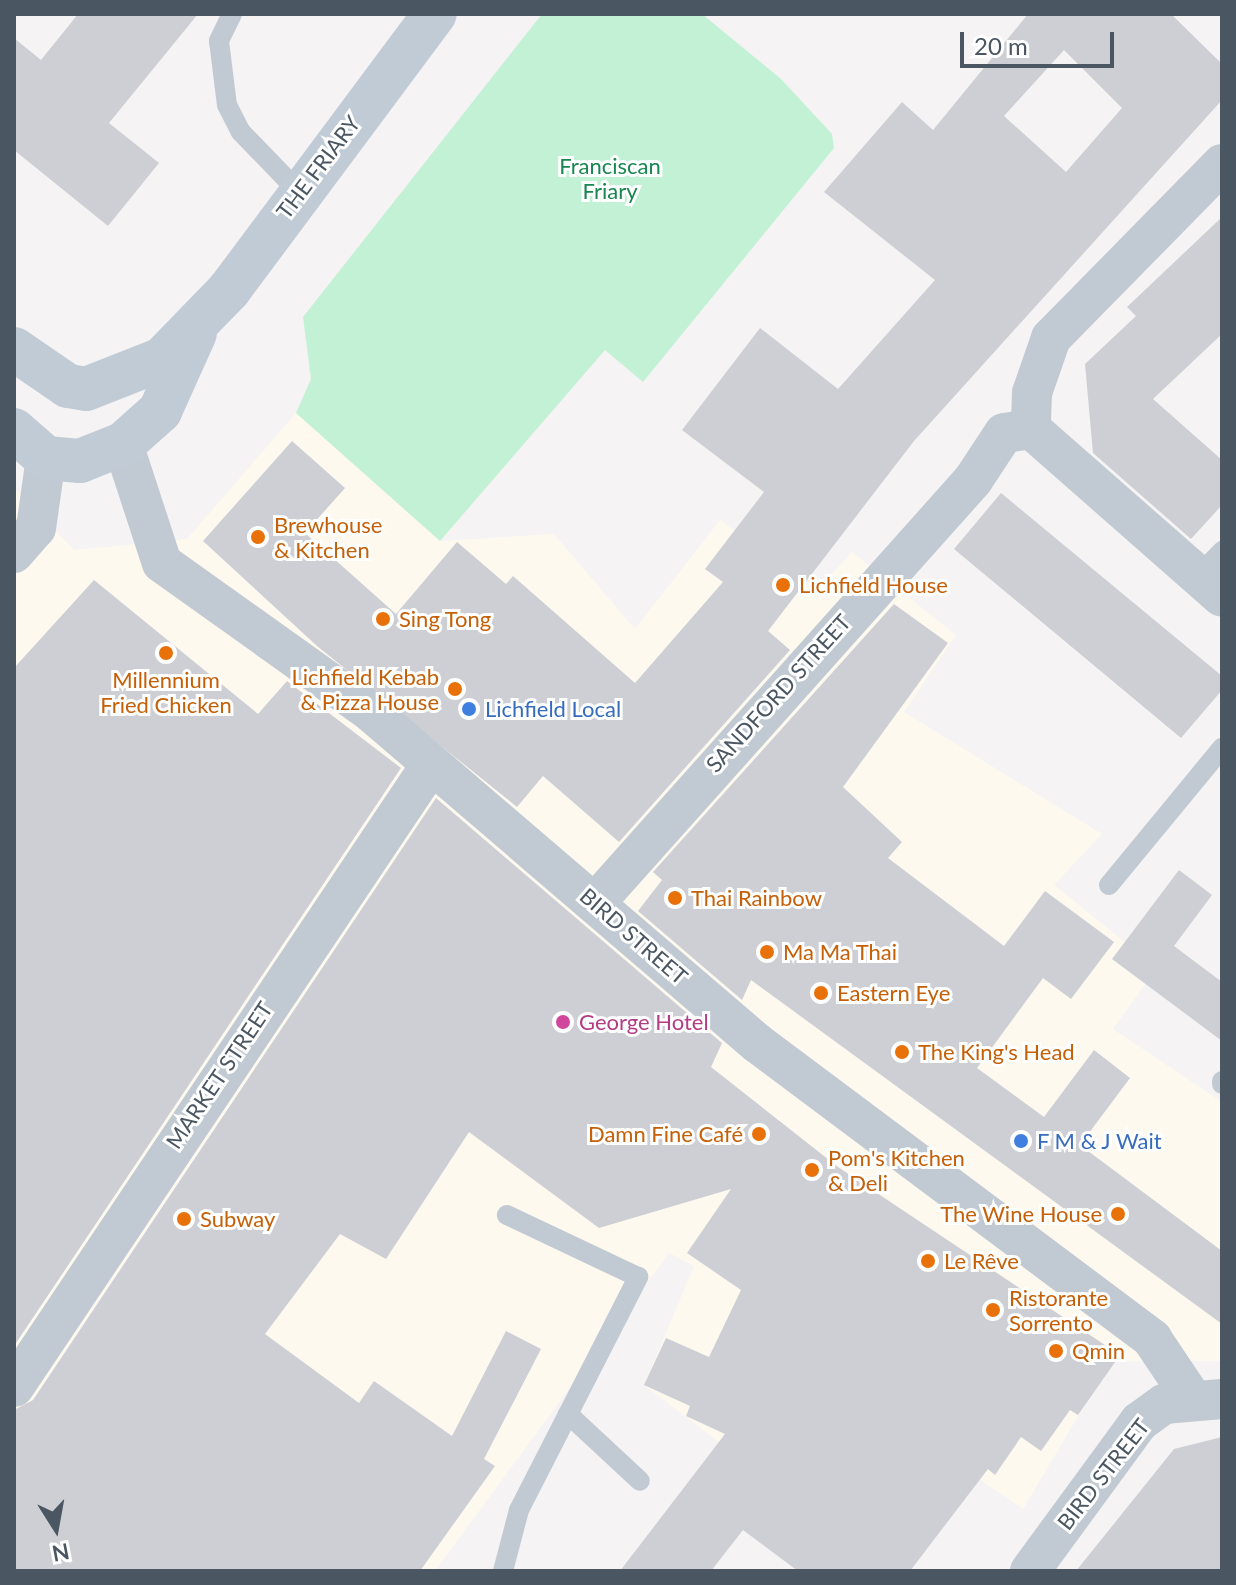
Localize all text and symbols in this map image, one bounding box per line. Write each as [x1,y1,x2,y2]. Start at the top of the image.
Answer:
scale bar [964,16,1118,66]
text: 20 m [974,31,1028,60]
street label: THE FRIARY [271,110,365,224]
park label: Franciscan Friary [559,152,661,204]
place label: Brewhouse & Kitchen [274,511,382,562]
marker: Brewhouse & Kitchen [249,528,267,546]
place label: Lichfield House [799,572,948,598]
marker: Lichfield House [774,576,792,594]
place label: Sing Tong [399,606,492,632]
street label: SANDFORD STREET [700,609,856,777]
marker: Sing Tong [374,610,392,628]
marker: Millennium Fried Chicken [157,644,175,662]
place label: Lichfield Kebab & Pizza House [292,663,439,714]
place label: Millennium Fried Chicken [100,666,232,718]
marker: Lichfield Kebab & Pizza House [446,680,464,698]
place label: Lichfield Local [485,696,621,722]
marker: Lichfield Local [460,700,478,718]
street label: BIRD STREET [575,882,693,990]
place label: Thai Rainbow [691,885,822,911]
marker: Thai Rainbow [666,889,684,907]
place label: Ma Ma Thai [783,939,898,965]
marker: Ma Ma Thai [758,943,776,961]
place label: Eastern Eye [837,980,950,1006]
marker: Eastern Eye [812,984,830,1002]
street label: MARKET STREET [160,996,278,1154]
place label: George Hotel [579,1009,709,1035]
marker: George Hotel [554,1013,572,1031]
place label: The King's Head [918,1039,1075,1065]
marker: The King's Head [893,1043,911,1061]
place label: Damn Fine Café [588,1121,743,1147]
marker: Damn Fine Café [750,1125,768,1143]
place label: F M & J Wait [1037,1128,1163,1154]
marker: F M & J Wait [1012,1132,1030,1150]
place label: Pom's Kitchen & Deli [828,1144,965,1196]
marker: Pom's Kitchen & Deli [803,1161,821,1179]
place label: The Wine House [940,1201,1102,1227]
marker: The Wine House [1109,1205,1127,1223]
place label: Subway [200,1206,275,1232]
marker: Subway [175,1210,193,1228]
place label: Le Rêve [944,1248,1019,1274]
marker: Le Rêve [919,1252,937,1270]
place label: Ristorante Sorrento [1009,1284,1108,1336]
marker: Ristorante Sorrento [984,1301,1002,1319]
place label: Qmin [1072,1338,1125,1364]
marker: Qmin [1047,1342,1065,1360]
street label: BIRD STREET [1051,1413,1155,1535]
north arrow [16,1489,96,1569]
text: N [50,1538,72,1568]

